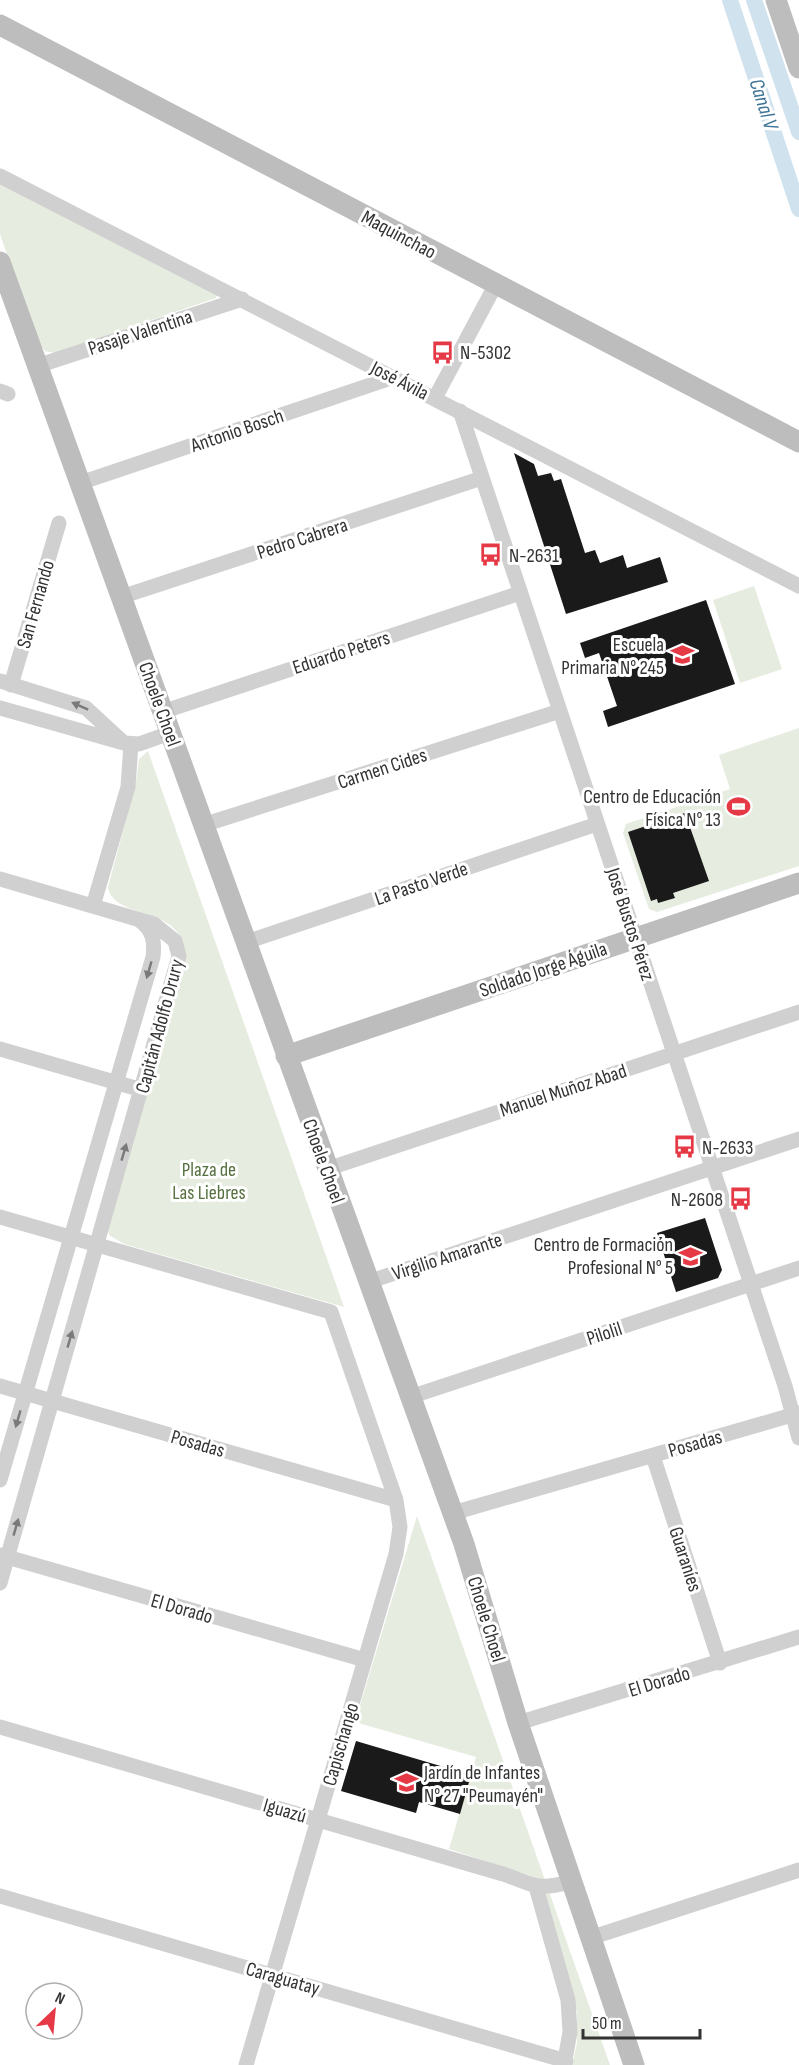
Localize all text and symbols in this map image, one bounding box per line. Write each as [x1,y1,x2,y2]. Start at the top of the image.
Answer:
water label: Canal V [744,76,784,134]
street label: Maquinchao [357,205,440,265]
street label: Pasaje Valentina [85,305,195,361]
bus stop icon: N-5302 [429,339,455,365]
place label: N-5302 [460,341,511,365]
street label: José Ávila [366,356,433,406]
street label: Antonio Bosch [187,404,287,458]
street label: Pedro Cabrera [254,513,351,565]
bus stop icon: N-2631 [478,542,504,568]
place label: N-2631 [509,544,559,568]
street label: San Fernando [12,557,60,651]
street label: Eduardo Peters [290,626,393,680]
place label: Escuela Primaria N° 245 [561,633,664,680]
school or university icon: Escuela Primaria N° 245 [669,642,695,668]
street label: Choele Choel [133,659,185,750]
one-way arrow [70,701,88,711]
street label: Carmen Cides [335,743,430,795]
place label: Centro de Educación Física N° 13 [583,785,721,832]
sports icon: Centro de Educación Física N° 13 [726,794,752,820]
street label: La Pasto Verde [372,857,471,911]
street label: José Bustos Pérez [600,864,660,984]
street label: Soldado Jorge Águila [476,937,610,1003]
street label: Capitán Adolfo Drury [131,956,189,1096]
one-way arrow [144,961,153,979]
street label: Manuel Muñoz Abad [497,1059,630,1123]
street label: Choele Choel [297,1116,349,1207]
bus stop icon: N-2633 [671,1134,697,1160]
place label: N-2633 [702,1136,753,1160]
one-way arrow [120,1143,129,1161]
park label: Plaza de Las Liebres [172,1158,246,1205]
bus stop icon: N-2608 [728,1186,754,1212]
place label: N-2608 [671,1188,723,1212]
street label: Virgilio Amarante [389,1228,505,1286]
place label: Centro de Formación Profesional N° 5 [534,1233,673,1280]
school or university icon: Centro de Formación Profesional N° 5 [678,1243,704,1269]
street label: Pilolil [584,1317,625,1351]
one-way arrow [66,1330,75,1348]
one-way arrow [13,1410,22,1428]
street label: Posadas [168,1425,227,1463]
street label: Posadas [666,1425,725,1463]
one-way arrow [12,1518,21,1536]
street label: Guaraníes [663,1524,707,1595]
street label: Choele Choel [462,1574,510,1665]
street label: El Dorado [148,1589,215,1629]
street label: El Dorado [626,1661,693,1703]
street label: Capischango [318,1700,364,1789]
place label: Jardín de Infantes N° 27 "Peumayén" [423,1761,543,1808]
school or university icon: Jardín de Infantes N° 27 "Peumayén" [393,1770,419,1796]
street label: Iguazú [260,1793,309,1829]
street label: Caraguatay [243,1957,323,2001]
north arrow [24,1981,84,2041]
text: N [52,1988,68,2009]
scale bar [583,2002,700,2040]
text: 50 m [592,2013,622,2034]

